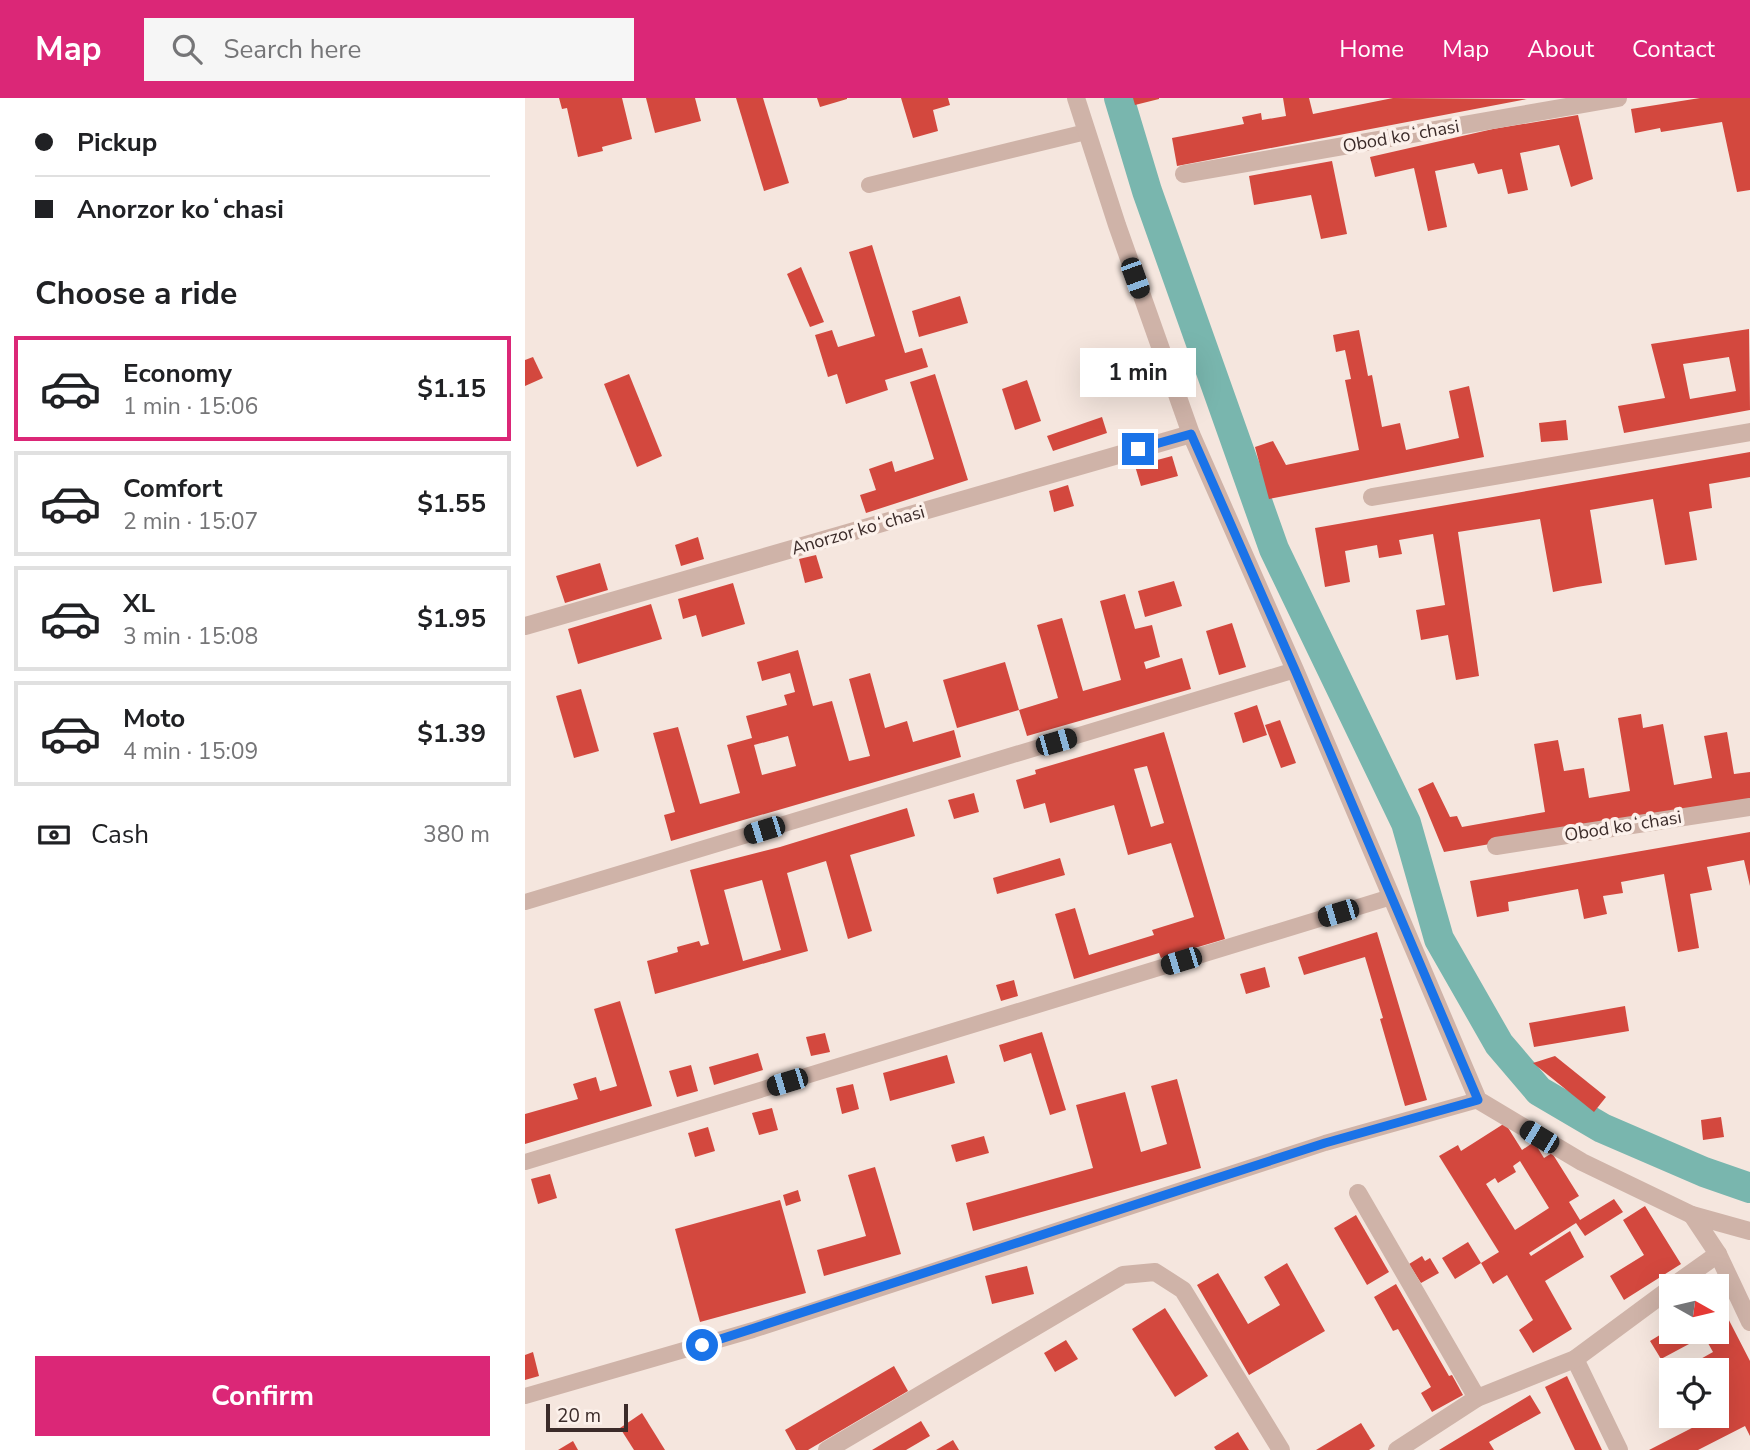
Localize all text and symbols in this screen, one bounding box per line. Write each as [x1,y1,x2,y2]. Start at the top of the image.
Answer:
search box [144,18,634,81]
text: Map [35,27,102,72]
icon: search [168,30,206,68]
text: Search here [224,32,361,67]
text: Home [1339,33,1404,65]
text: Map [1442,33,1489,65]
text: About [1527,33,1594,65]
text: Contact [1632,33,1715,65]
street label: Obod koʻchasi [1341,114,1461,158]
text: Pickup [77,125,157,160]
text: Anorzor koʻchasi [77,192,284,227]
car [1118,255,1153,301]
text: Choose a ride [35,272,237,315]
callout: 1 min [1080,348,1196,396]
text: Economy [123,356,232,391]
icon: car [39,357,102,420]
text: 1 min [1108,357,1168,388]
text: $1.15 [417,371,486,406]
text: 1 min · 15:06 [123,391,258,422]
route end [1122,433,1154,465]
text: Comfort [123,471,223,506]
icon: car [39,472,102,535]
text: $1.55 [417,486,486,521]
street label: Anorzor koʻchasi [788,499,928,561]
text: 2 min · 15:07 [123,506,258,537]
text: XL [123,586,155,621]
icon: car [39,587,102,650]
text: $1.95 [417,601,486,636]
text: 3 min · 15:08 [123,621,258,652]
text: Moto [123,701,185,736]
icon: car [39,702,102,765]
text: $1.39 [417,716,486,751]
car [1033,726,1080,758]
text: 4 min · 15:09 [123,736,258,767]
street label: Obod koʻchasi [1563,805,1683,847]
car [741,814,788,846]
icon: cash [35,816,73,854]
text: Cash [91,817,149,852]
text: 380 m [423,819,490,850]
car [1315,897,1362,929]
car [1158,945,1205,977]
car [764,1066,811,1098]
car [1516,1117,1563,1157]
north arrow [1659,1274,1729,1344]
map controls [1659,1274,1729,1428]
route start [686,1329,718,1361]
button: Confirm [35,1356,490,1436]
button: locate [1659,1358,1729,1428]
scale bar [546,1401,628,1433]
text: 20 m [557,1403,601,1429]

